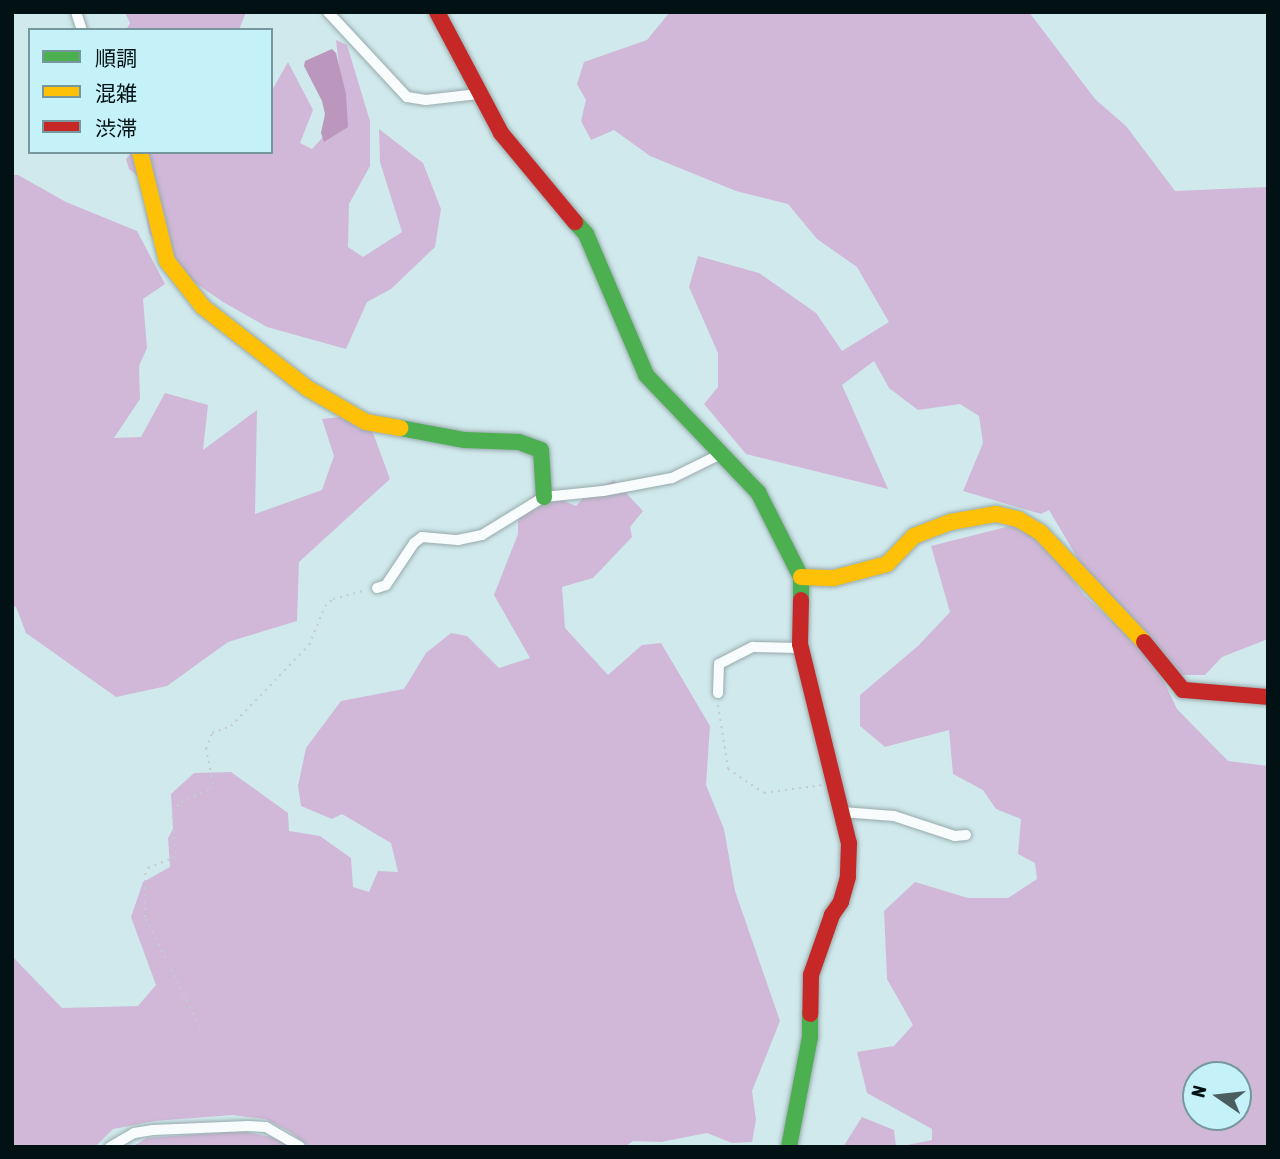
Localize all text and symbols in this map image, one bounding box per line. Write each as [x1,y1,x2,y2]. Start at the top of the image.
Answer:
legend [28,28,273,154]
text: 順調 [95,46,137,70]
text: 混雑 [95,81,137,105]
text: 渋滞 [95,116,137,140]
north arrow [1182,1061,1252,1131]
text: N [1187,1083,1211,1100]

